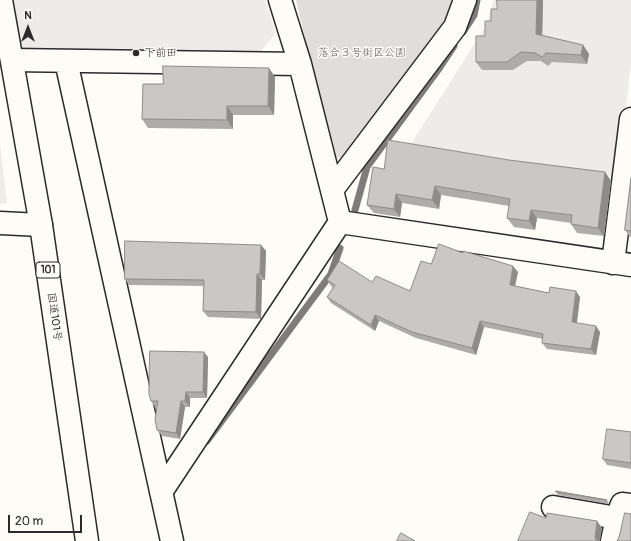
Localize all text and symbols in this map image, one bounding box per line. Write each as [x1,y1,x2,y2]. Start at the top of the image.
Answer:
north arrow [8,8,48,48]
text: N [24,9,32,22]
place label: 下前田 [144,46,177,60]
park label: 落合３号街区公園 [318,46,406,60]
marker: 下前田 [131,48,141,58]
road number: 101 [36,262,60,278]
street label: 国道101号 [44,292,64,342]
scale bar [10,507,84,533]
text: 20 m [15,514,43,529]

